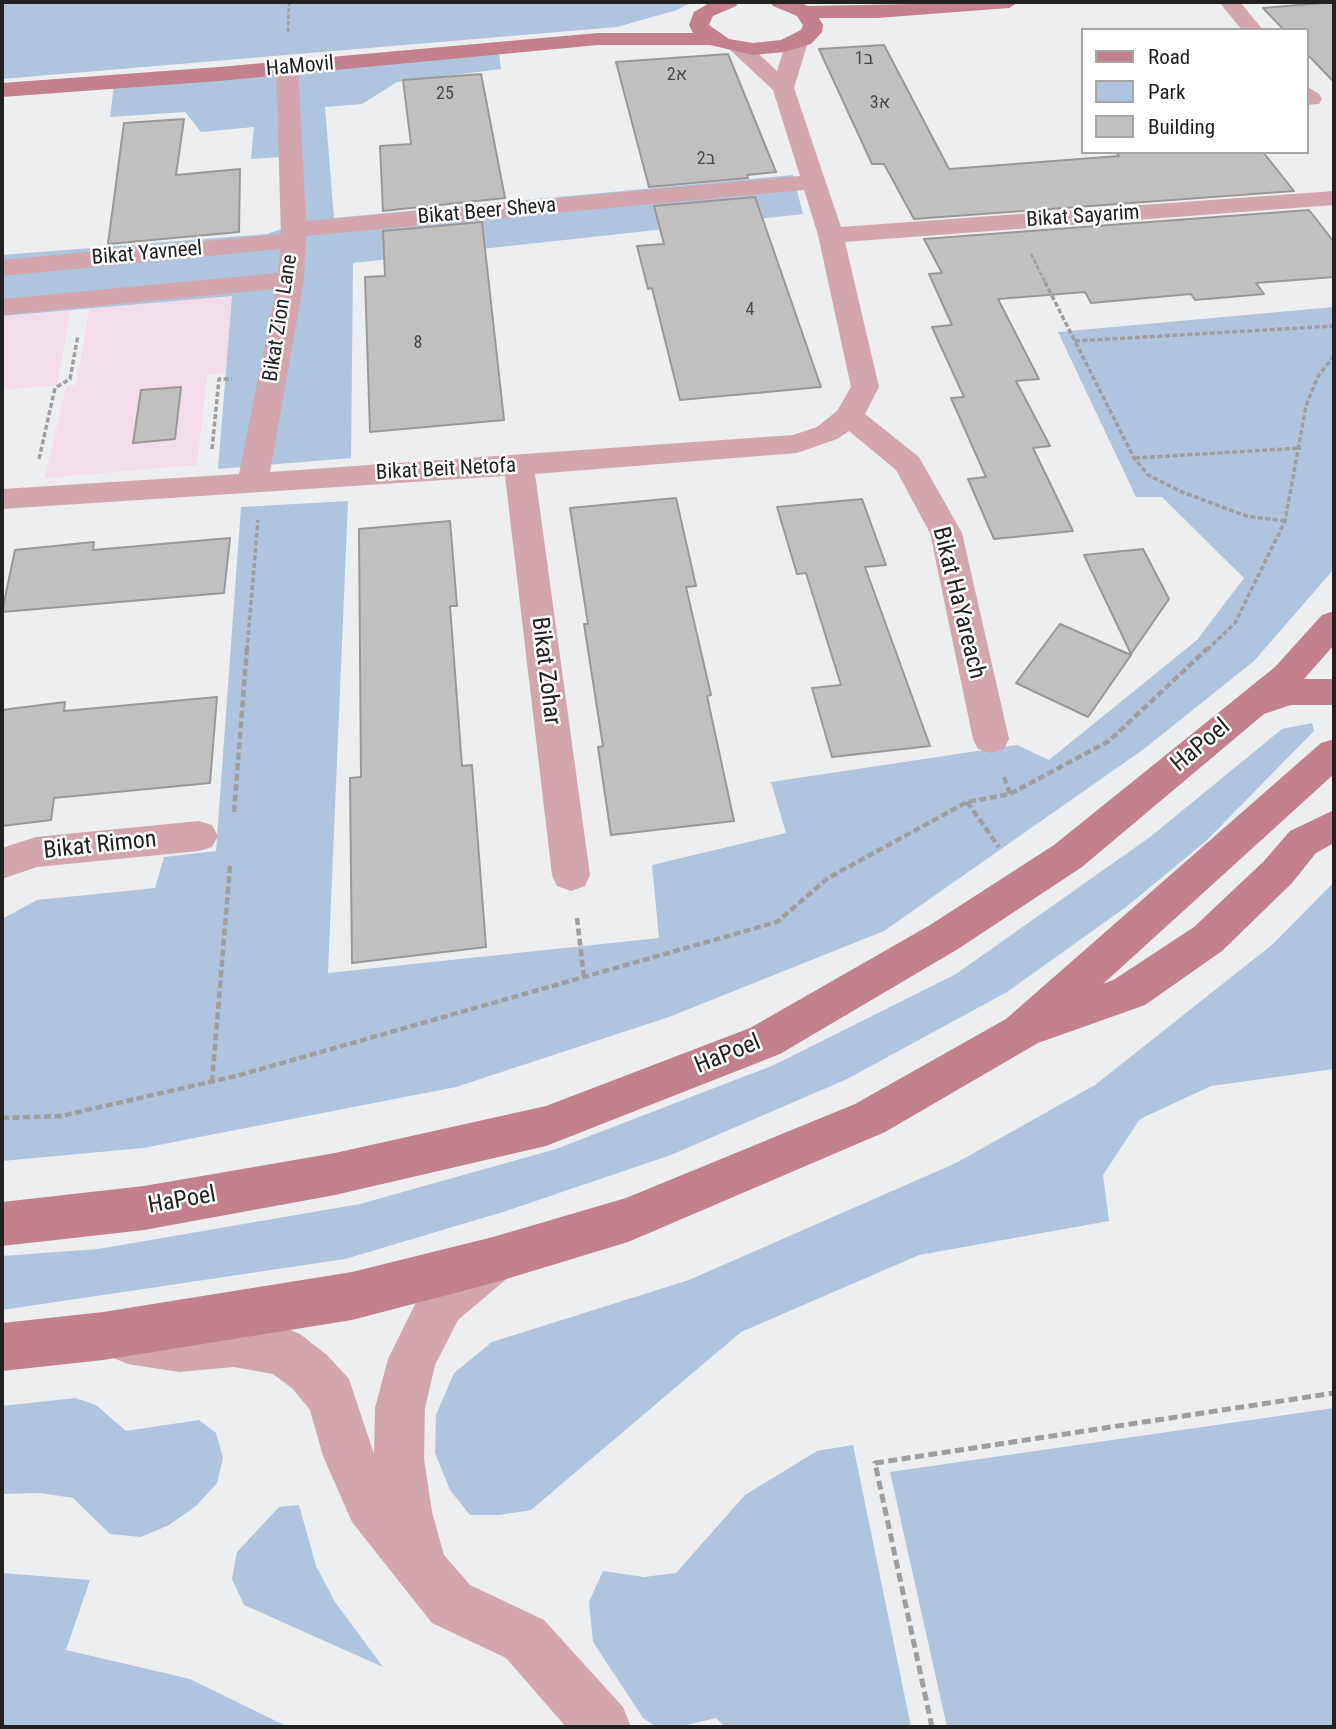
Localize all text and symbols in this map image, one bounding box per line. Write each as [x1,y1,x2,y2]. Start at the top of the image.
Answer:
legend [1080,28,1308,154]
text: Road [1148,45,1190,69]
house number: 1ב [855,48,873,70]
street label: HaMovil [265,51,335,83]
house number: 2א [667,64,687,86]
text: Park [1148,80,1185,104]
house number: 25 [436,83,454,105]
house number: 3א [870,92,890,114]
text: Building [1148,115,1215,139]
house number: 2ב [697,148,715,170]
street label: Bikat Beer Sheva [417,193,557,231]
street label: Bikat Sayarim [1026,200,1140,234]
street label: Bikat Yavneel [91,237,203,271]
street label: Bikat Zion Lane [259,253,303,383]
house number: 4 [746,299,754,321]
house number: 8 [414,332,422,354]
street label: Bikat Beit Netofa [375,454,517,486]
street label: Bikat HaYareach [925,524,991,682]
street label: Bikat Zohar [524,616,566,726]
street label: HaPoel [1166,713,1236,779]
street label: Bikat Rimon [42,826,158,866]
street label: HaPoel [691,1029,765,1081]
street label: HaPoel [146,1181,218,1221]

